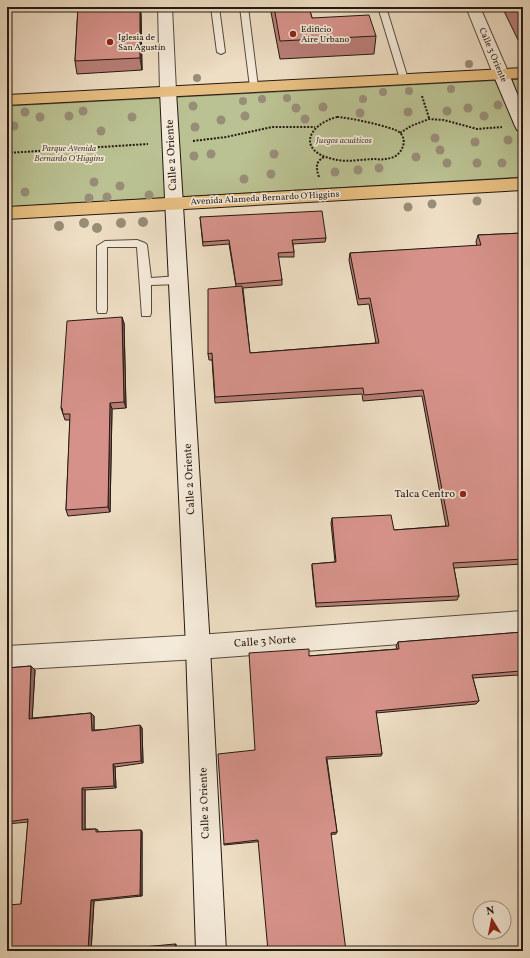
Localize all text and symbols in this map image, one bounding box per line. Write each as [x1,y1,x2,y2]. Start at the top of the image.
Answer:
place label: Edificio Aire Urbano [301,23,350,46]
street label: Calle 3 Oriente [476,26,510,84]
marker: Edificio Aire Urbano [288,29,298,39]
place label: Iglesia de San Agustín [118,31,166,54]
marker: Iglesia de San Agustín [105,37,115,47]
street label: Calle 2 Oriente [163,119,181,191]
park label: Juegos acuáticos [315,134,373,147]
park label: Parque Avenida Bernardo O'Higgins [34,142,104,165]
street label: Avenida Alameda Bernardo O'Higgins [190,188,340,208]
street label: Calle 2 Oriente [181,443,199,515]
place label: Talca Centro [395,487,455,502]
marker: Talca Centro [458,489,468,499]
street label: Calle 3 Norte [234,632,296,652]
street label: Calle 2 Oriente [196,767,214,839]
north arrow [472,900,512,940]
text: N [485,904,496,920]

